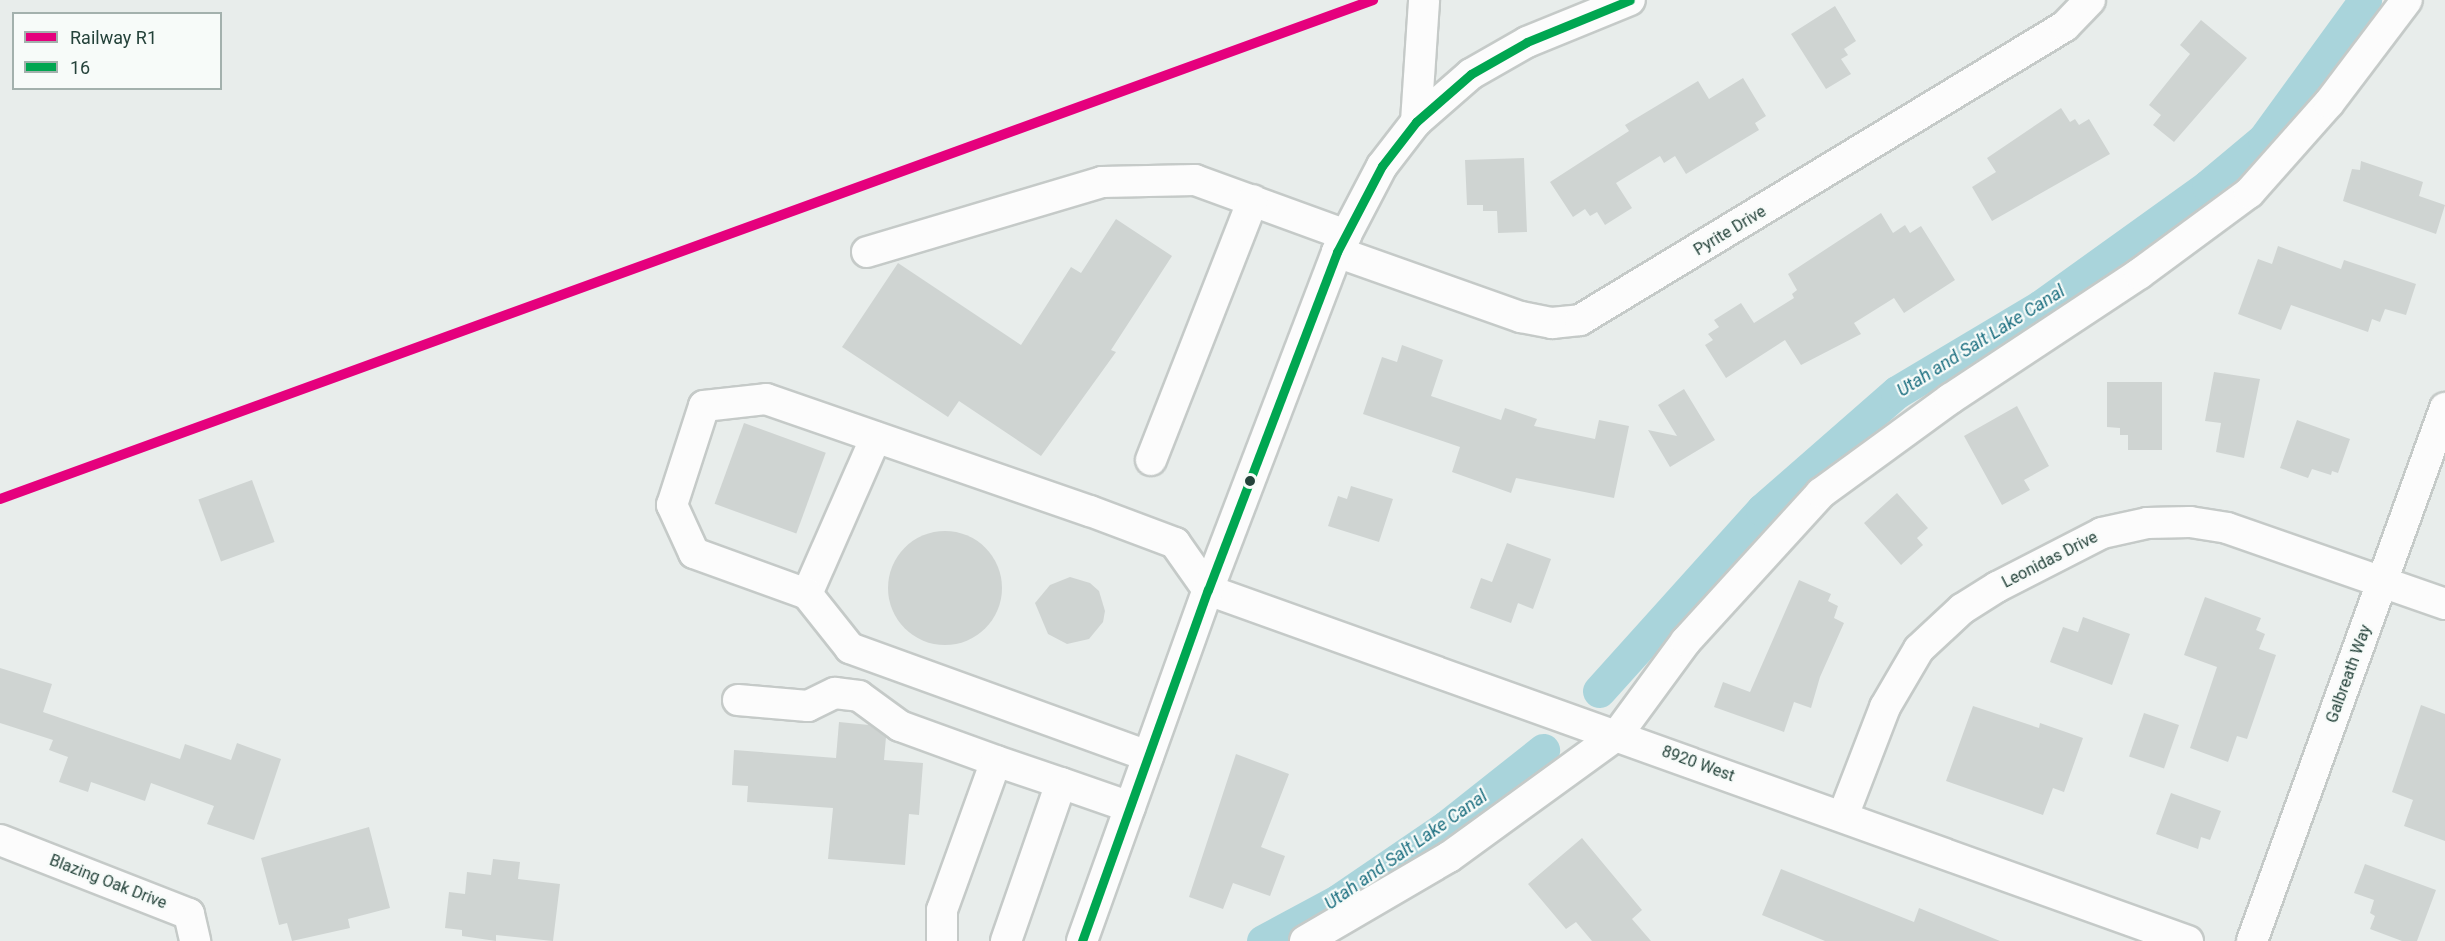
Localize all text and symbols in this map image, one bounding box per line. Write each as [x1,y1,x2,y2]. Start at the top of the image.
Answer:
legend [12,12,222,90]
text: Railway R1 [70,27,157,48]
text: 16 [70,57,90,78]
street label: Pyrite Drive [1690,202,1770,260]
water label: Utah and Salt Lake Canal [1893,281,2069,401]
unlabelled marker [1244,475,1256,487]
street label: Leonidas Drive [1999,528,2101,592]
street label: Galbreath Way [2322,622,2376,726]
street label: 8920 West [1659,742,1737,786]
water label: Utah and Salt Lake Canal [1320,786,1492,914]
street label: Blazing Oak Drive [47,851,169,913]

